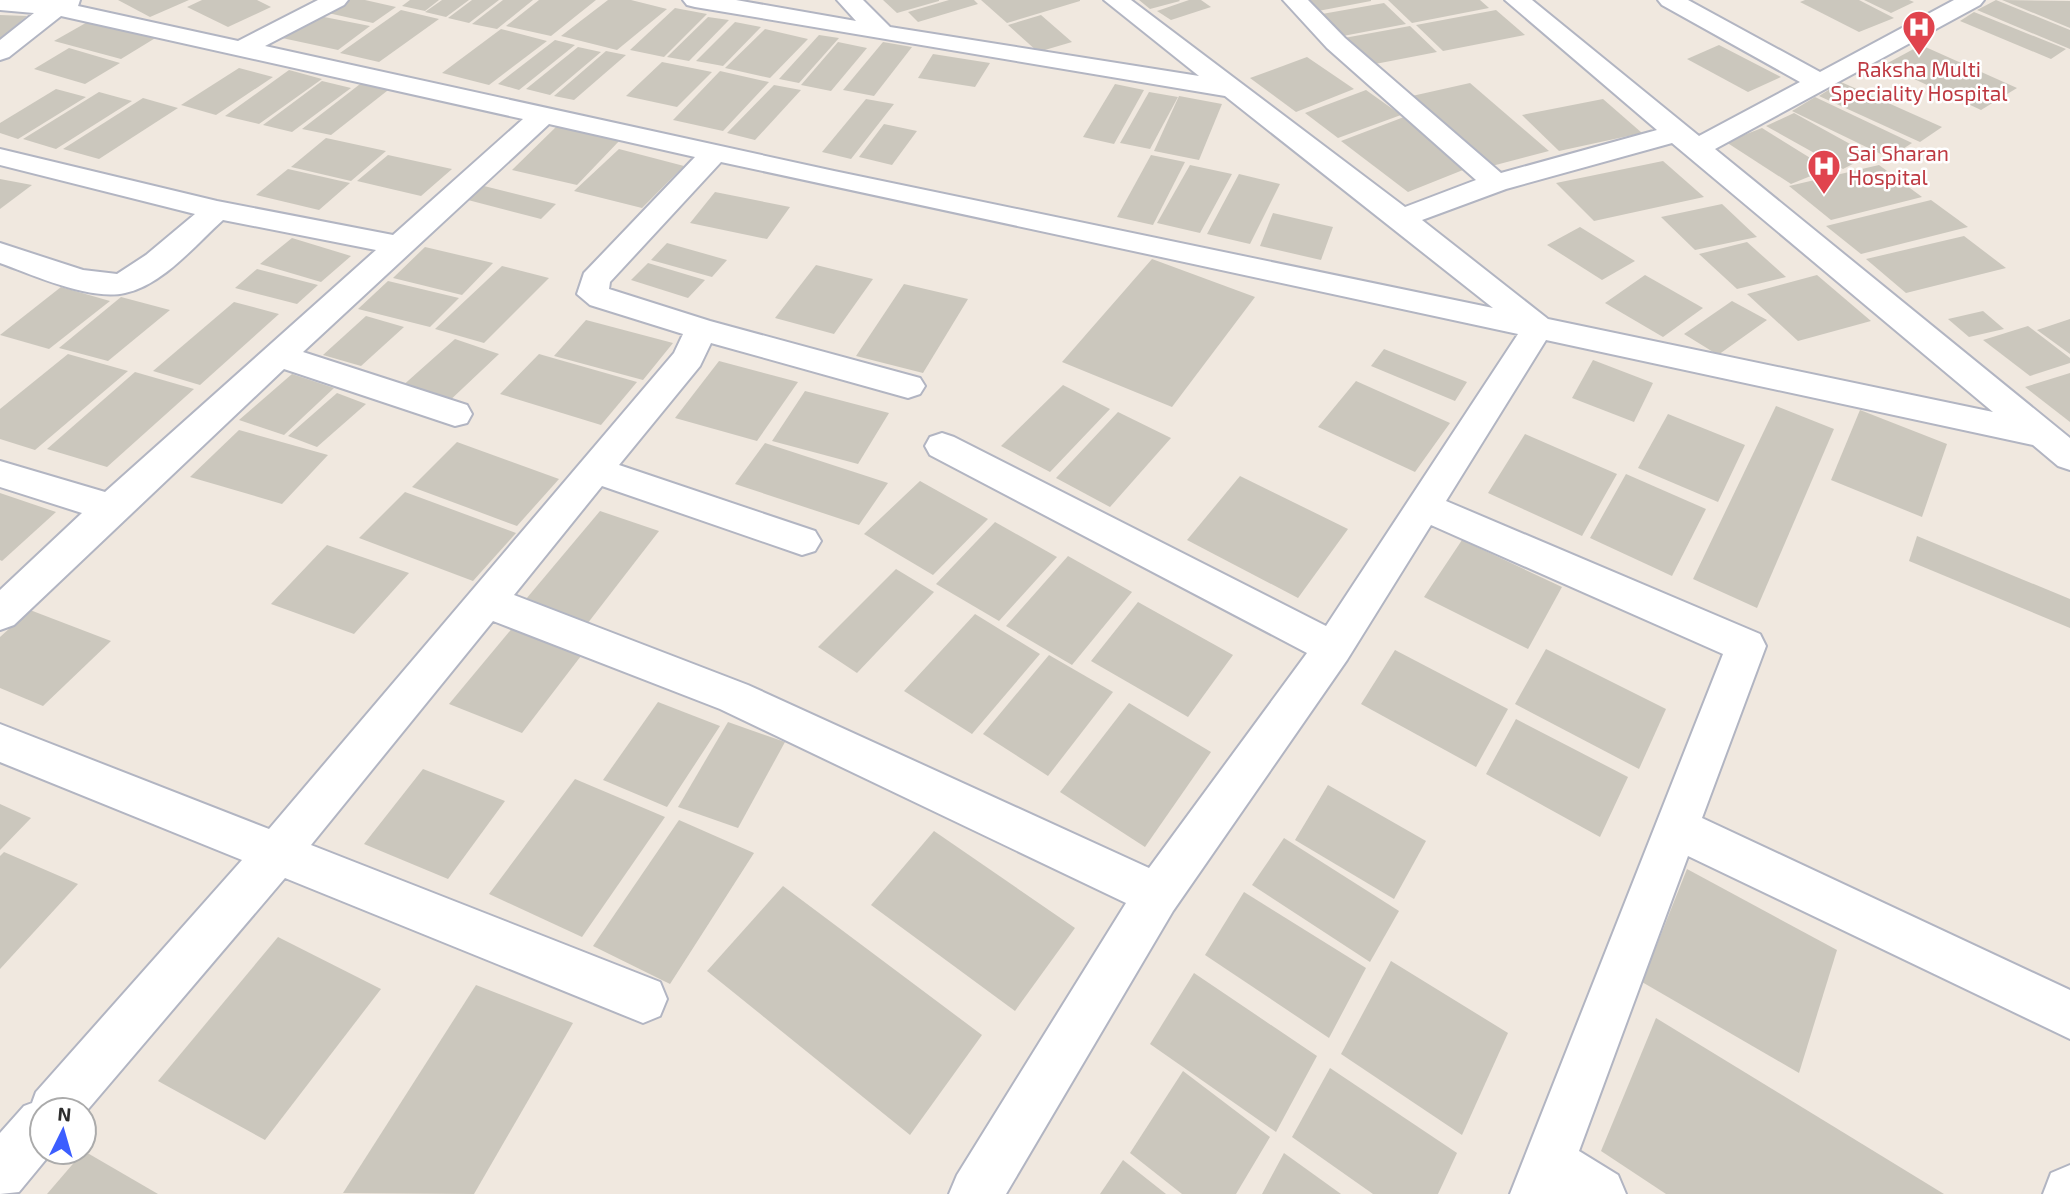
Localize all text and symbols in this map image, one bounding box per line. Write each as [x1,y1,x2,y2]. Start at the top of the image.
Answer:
hospital icon: Raksha Multi Speciality Hospital [1900,8,1938,57]
place label: Raksha Multi Speciality Hospital [1831,56,2008,105]
place label: Sai Sharan Hospital [1848,140,1949,189]
hospital icon: Sai Sharan Hospital [1805,147,1843,196]
north arrow [28,1096,98,1166]
text: N [57,1102,72,1126]

